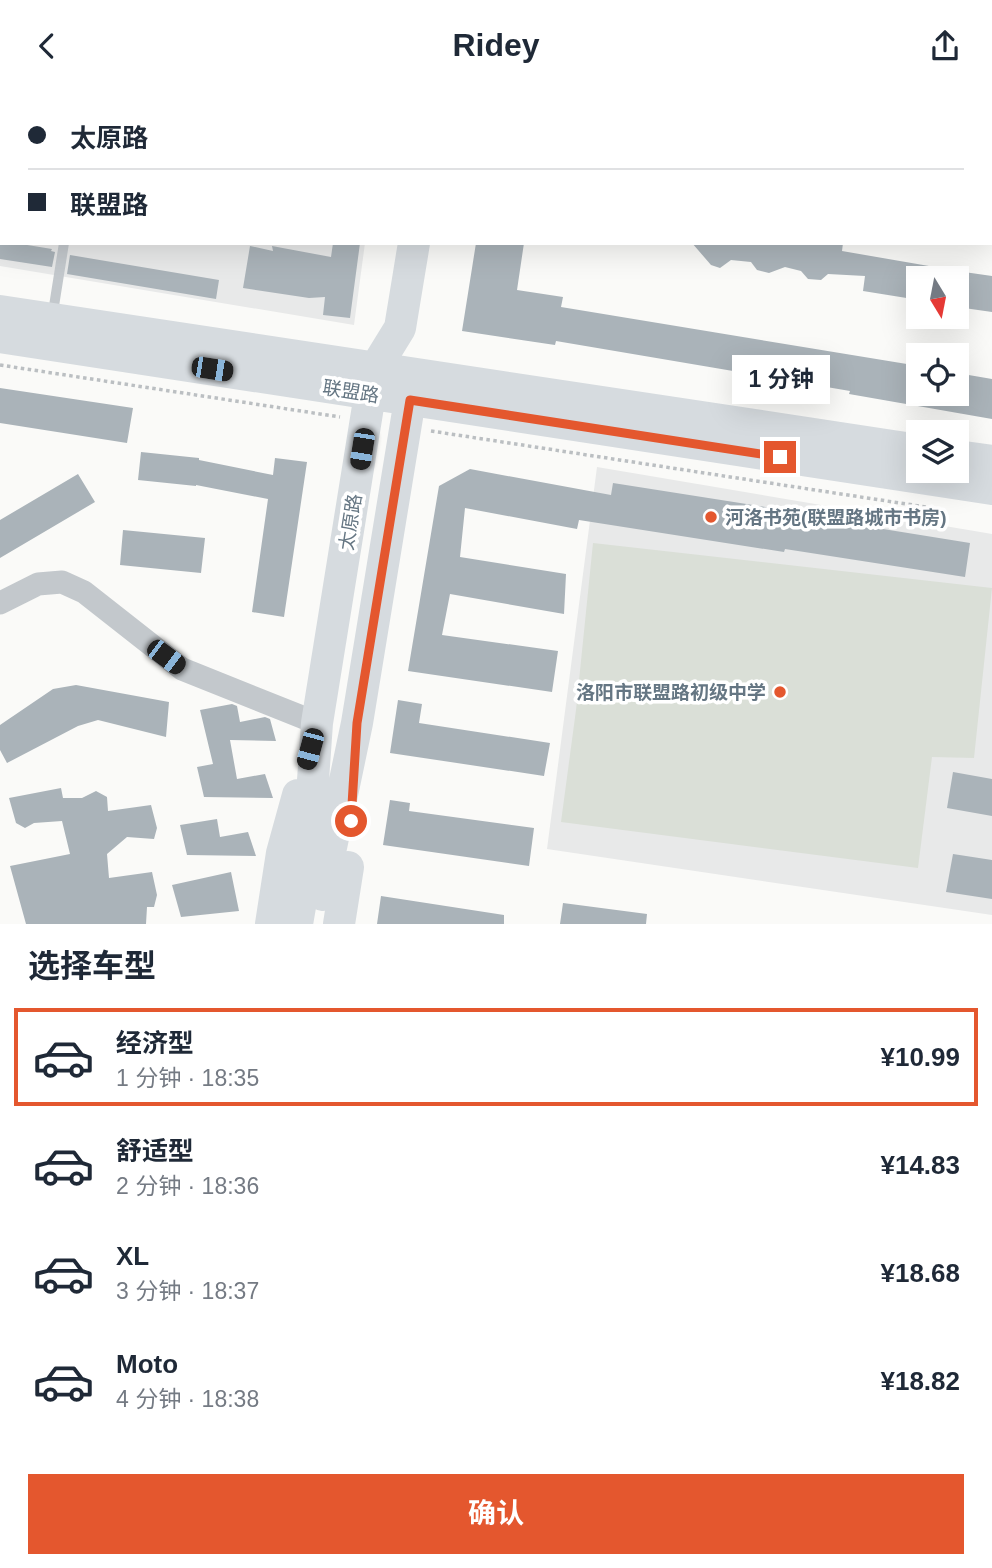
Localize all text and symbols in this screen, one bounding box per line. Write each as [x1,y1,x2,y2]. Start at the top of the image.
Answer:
icon: back [28,27,66,65]
text: Ridey [452,27,540,63]
icon: share [926,27,964,65]
text: 太原路 [70,123,148,153]
text: 联盟路 [70,190,148,220]
north arrow [906,266,970,329]
map controls [906,266,969,483]
button: locate [906,343,969,406]
car [190,355,235,383]
callout: 1 分钟 [731,355,829,405]
text: 1 分钟 [748,366,814,392]
street label: 联盟路 [321,377,381,406]
button: layers [906,420,969,483]
car [349,427,376,471]
route end [764,441,796,473]
street label: 太原路 [336,492,365,552]
place label: 河洛书苑(联盟路城市书房) [725,507,947,528]
marker: 河洛书苑(联盟路城市书房) [703,509,719,525]
car [143,636,190,678]
place label: 洛阳市联盟路初级中学 [576,682,766,703]
marker: 洛阳市联盟路初级中学 [772,684,788,700]
car [295,726,326,772]
route start [335,805,367,837]
text: 选择车型 [28,948,156,984]
icon: car [32,1026,95,1089]
text: 经济型 [116,1028,194,1058]
text: ¥10.99 [880,1042,960,1072]
text: 1 分钟 · 18:35 [116,1065,259,1091]
icon: car [32,1134,95,1197]
text: 舒适型 [116,1136,194,1166]
text: ¥14.83 [880,1150,960,1180]
text: 2 分钟 · 18:36 [116,1173,259,1199]
text: XL [116,1241,149,1271]
icon: car [32,1242,95,1305]
text: ¥18.68 [880,1258,960,1288]
text: 3 分钟 · 18:37 [116,1278,259,1304]
text: Moto [116,1349,178,1379]
icon: car [32,1350,95,1413]
text: ¥18.82 [880,1366,960,1396]
text: 4 分钟 · 18:38 [116,1386,259,1412]
button: 确认 [28,1474,964,1554]

